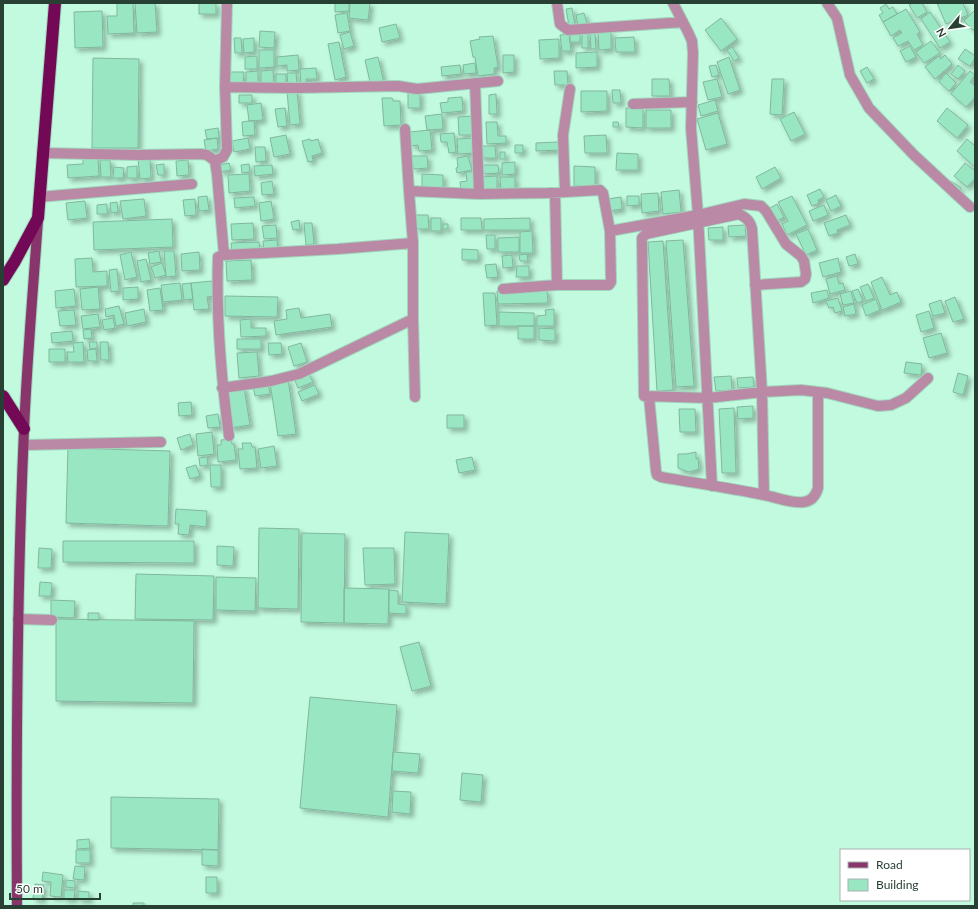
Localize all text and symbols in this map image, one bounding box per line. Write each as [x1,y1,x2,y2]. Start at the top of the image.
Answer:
north arrow [930,8,970,48]
text: N [933,26,949,40]
legend [840,849,970,901]
text: Road [876,857,903,872]
scale bar [10,875,100,901]
text: Building [876,877,919,892]
text: 50 m [16,881,43,896]

